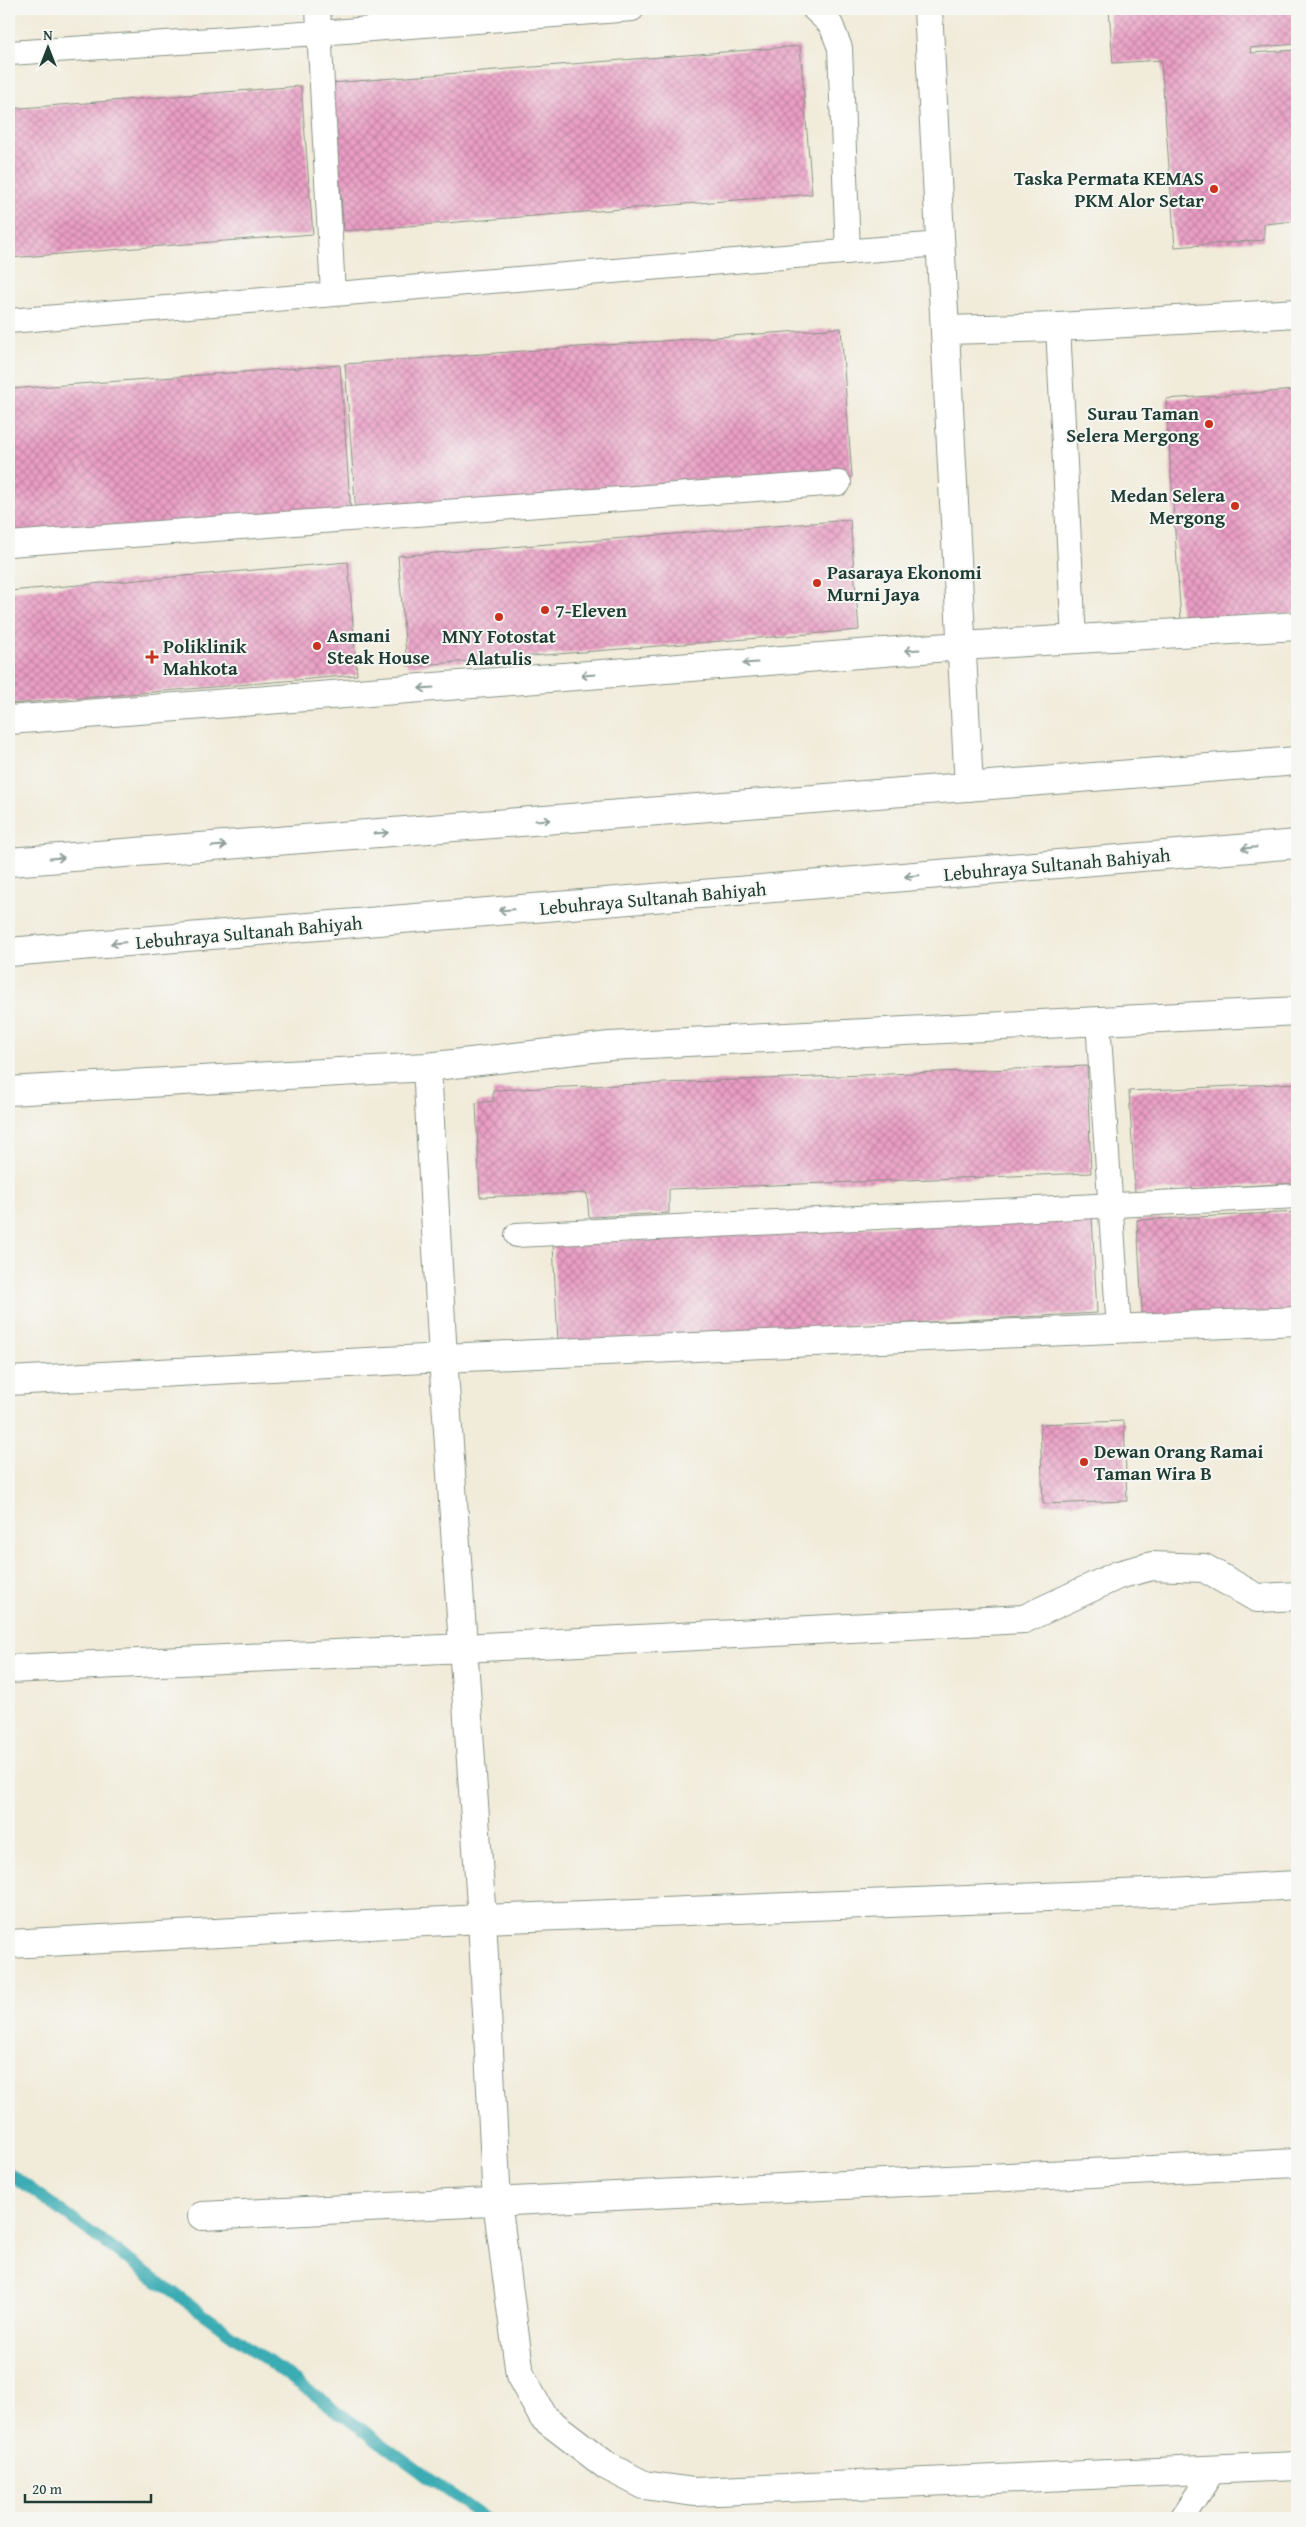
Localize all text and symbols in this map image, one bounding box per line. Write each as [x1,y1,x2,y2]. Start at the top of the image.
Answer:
north arrow [22,22,72,72]
text: N [43,25,53,45]
place label: Taska Permata KEMAS PKM Alor Setar [1014,164,1204,214]
marker: Taska Permata KEMAS PKM Alor Setar [1208,183,1220,195]
place label: Surau Taman Selera Mergong [1066,399,1200,449]
marker: Surau Taman Selera Mergong [1203,418,1215,430]
place label: Medan Selera Mergong [1110,481,1226,531]
marker: Medan Selera Mergong [1229,500,1241,512]
place label: Pasaraya Ekonomi Murni Jaya [827,558,982,608]
marker: Pasaraya Ekonomi Murni Jaya [811,577,823,589]
place label: 7-Eleven [555,596,628,624]
marker: 7-Eleven [539,604,551,616]
marker: MNY Fotostat Alatulis [493,611,505,623]
place label: Asmani Steak House [327,621,430,671]
place label: MNY Fotostat Alatulis [442,622,557,672]
place label: Poliklinik Mahkota [163,632,247,682]
marker: Asmani Steak House [311,640,323,652]
one-way arrow [905,646,921,655]
marker: Poliklinik Mahkota [145,650,159,664]
one-way arrow [743,658,759,667]
one-way arrow [581,671,597,680]
one-way arrow [419,683,435,693]
one-way arrow [535,815,551,825]
one-way arrow [373,828,389,838]
street label: Lebuhraya Sultanah Bahiyah [942,840,1172,888]
one-way arrow [211,841,227,850]
one-way arrow [1241,844,1257,853]
one-way arrow [49,854,65,863]
one-way arrow [905,872,921,881]
street label: Lebuhraya Sultanah Bahiyah [538,874,768,922]
one-way arrow [499,906,515,915]
street label: Lebuhraya Sultanah Bahiyah [134,908,364,956]
one-way arrow [110,938,126,948]
place label: Dewan Orang Ramai Taman Wira B [1094,1437,1263,1487]
marker: Dewan Orang Ramai Taman Wira B [1078,1456,1090,1468]
scale bar [25,2472,151,2504]
text: 20 m [32,2478,63,2499]

